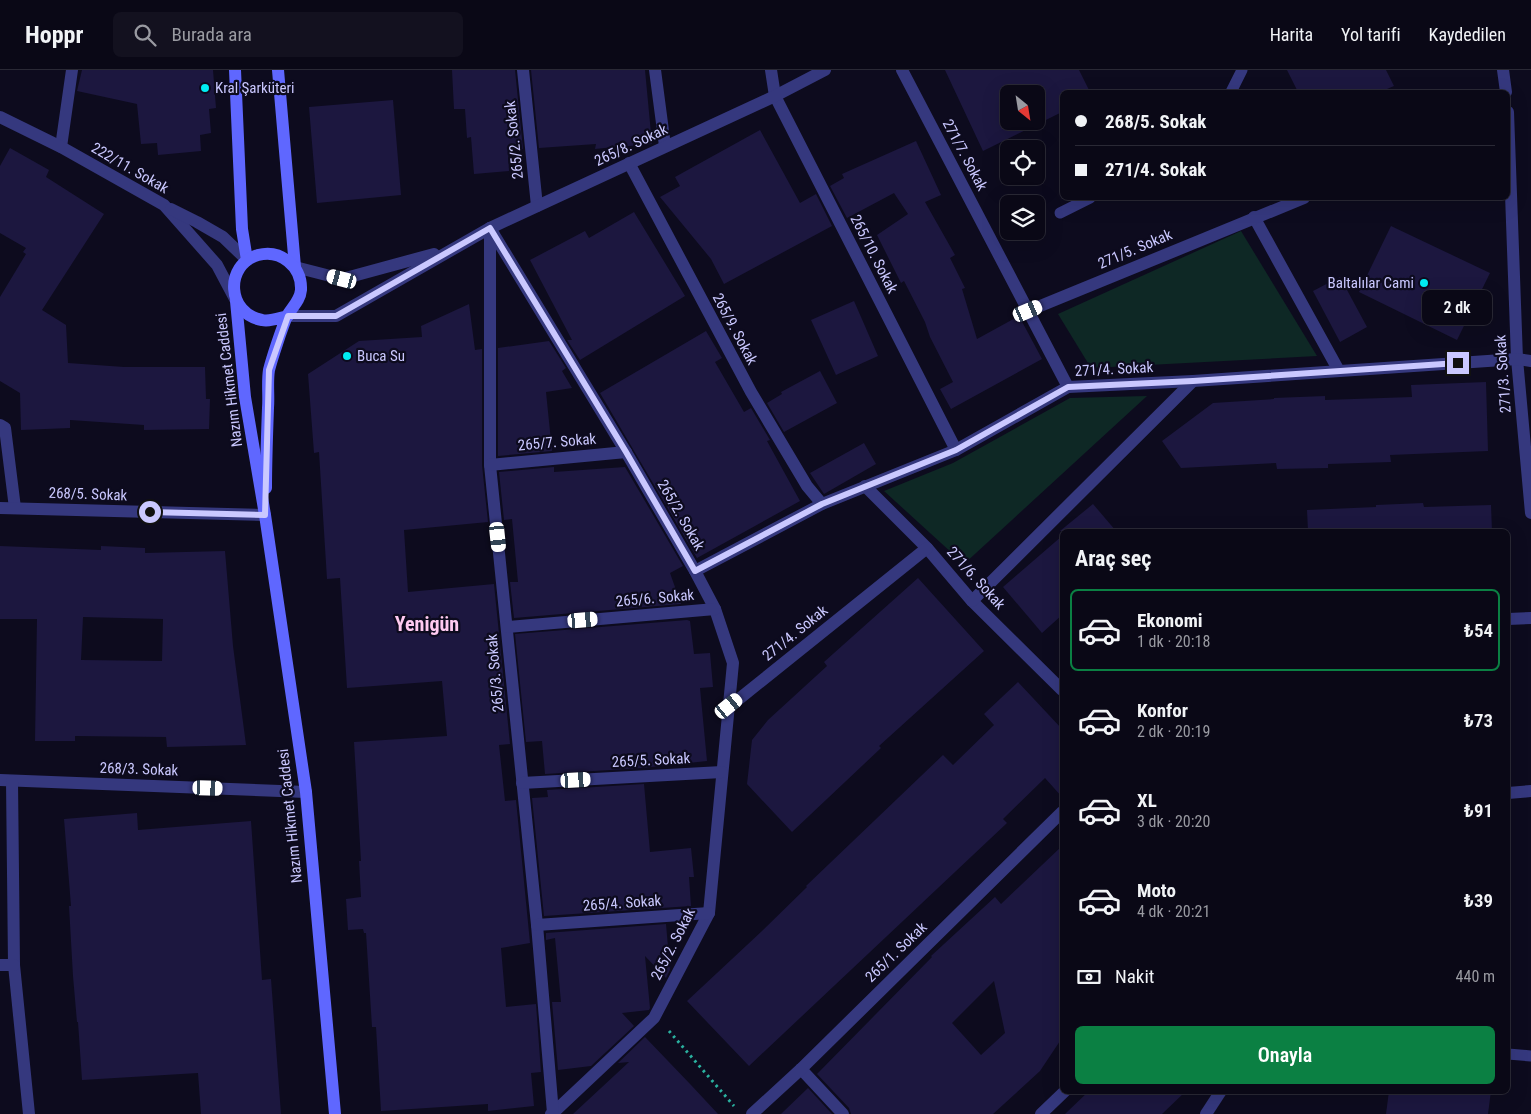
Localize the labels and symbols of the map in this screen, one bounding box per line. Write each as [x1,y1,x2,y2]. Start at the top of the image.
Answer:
place label: Kral Şarküteri [215,79,295,97]
marker: Kral Şarküteri [199,82,211,94]
north arrow [1000,85,1045,130]
street label: 265/2. Sokak [501,100,527,180]
street label: 271/7. Sokak [939,116,992,194]
street label: 265/8. Sokak [592,120,671,170]
street label: 222/11. Sokak [88,139,172,197]
street label: 265/10. Sokak [846,212,902,297]
street label: 271/5. Sokak [1095,225,1175,273]
car [325,268,358,290]
place label: Baltalılar Cami [1328,274,1414,292]
marker: Baltalılar Cami [1418,277,1430,289]
street label: 265/9. Sokak [709,290,762,368]
callout: 2 dk [1423,290,1493,326]
car [1011,298,1044,324]
street label: Nazım Hikmet Caddesi [212,312,246,448]
street label: 271/3. Sokak [1491,334,1515,414]
place label: Buca Su [357,347,405,365]
marker: Buca Su [341,350,353,362]
route end [1447,352,1469,374]
street label: 271/4. Sokak [1074,358,1154,380]
street label: 265/7. Sokak [517,430,597,454]
street label: 265/2. Sokak [654,476,709,554]
street label: 268/5. Sokak [48,484,128,504]
route start [139,501,161,523]
car [488,521,507,553]
street label: 271/6. Sokak [943,543,1009,613]
street label: 265/6. Sokak [615,586,695,610]
street label: 271/4. Sokak [759,601,831,665]
car [567,611,598,629]
district label: Yenigün [395,612,459,636]
street label: 265/3. Sokak [483,633,507,713]
car [712,691,745,721]
street label: Nazım Hikmet Caddesi [274,748,306,884]
street label: 265/5. Sokak [611,749,691,771]
street label: 268/3. Sokak [99,759,179,779]
car [560,772,591,788]
car [192,780,223,796]
street label: 265/4. Sokak [582,891,662,915]
street label: 265/2. Sokak [647,905,699,983]
street label: 265/1. Sokak [861,918,931,986]

